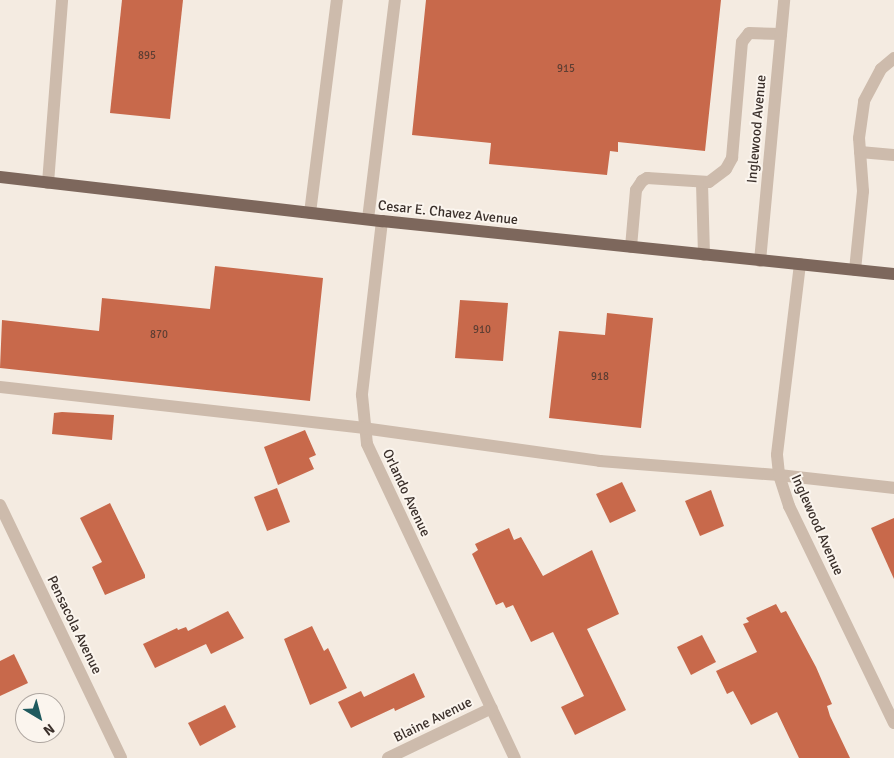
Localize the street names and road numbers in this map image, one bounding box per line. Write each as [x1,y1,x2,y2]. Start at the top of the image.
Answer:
street label: Inglewood Avenue [744,74,770,184]
street label: Cesar E. Chavez Avenue [377,197,519,229]
street label: Orlando Avenue [378,446,434,540]
street label: Inglewood Avenue [787,472,847,578]
street label: Pensacola Avenue [43,573,105,677]
street label: Blaine Avenue [391,694,475,746]

